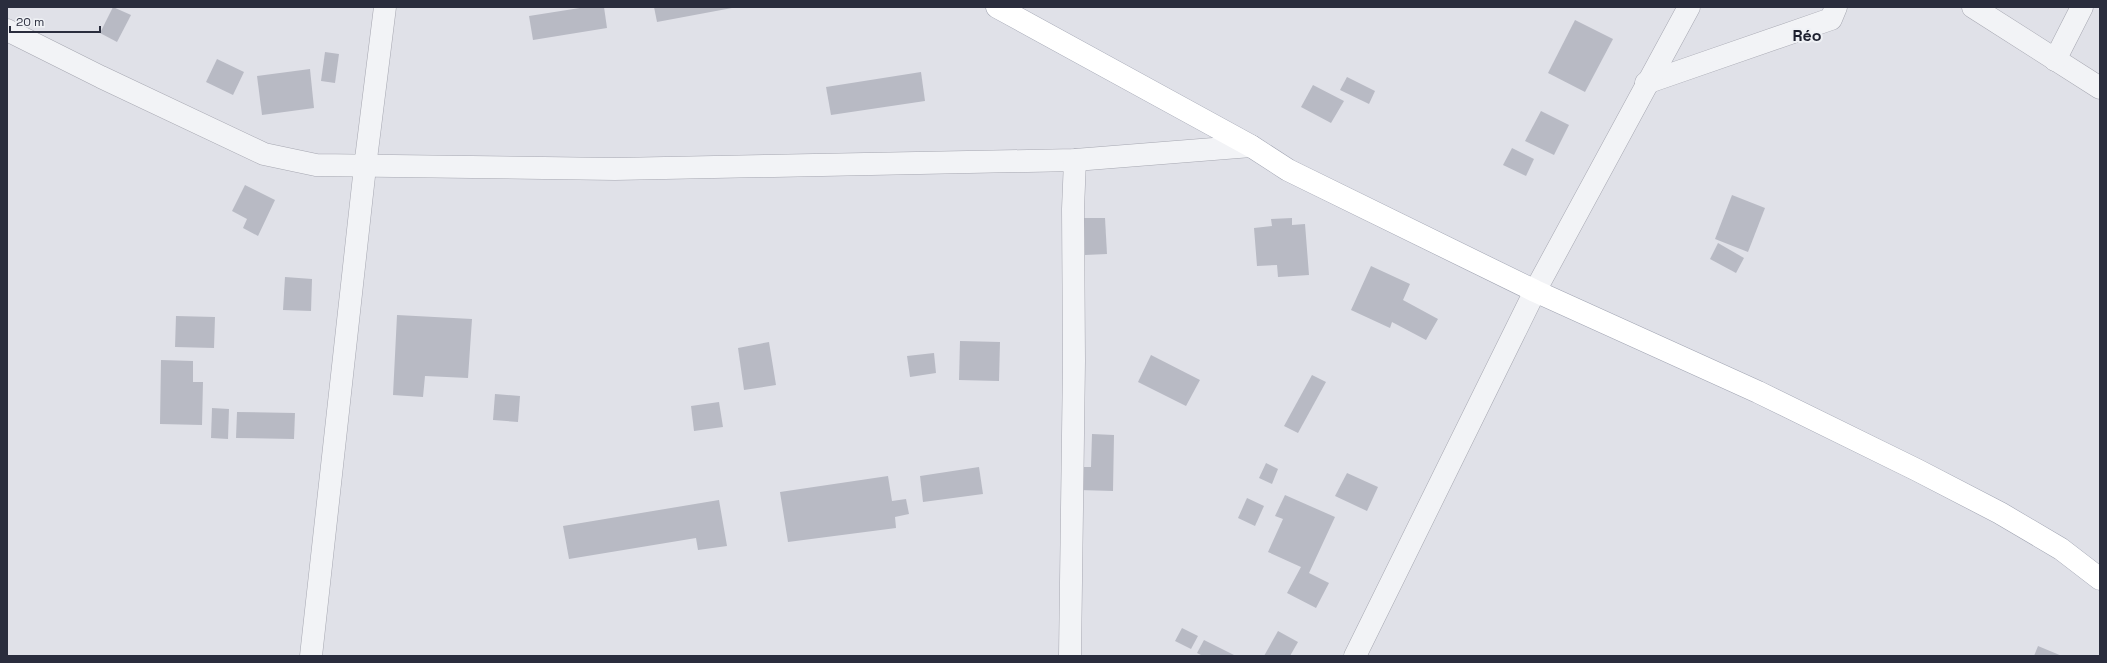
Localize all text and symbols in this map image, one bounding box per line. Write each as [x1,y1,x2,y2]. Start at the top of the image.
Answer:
scale bar [10,8,100,34]
text: 20 m [16,14,44,30]
district label: Réo [1792,25,1822,46]

